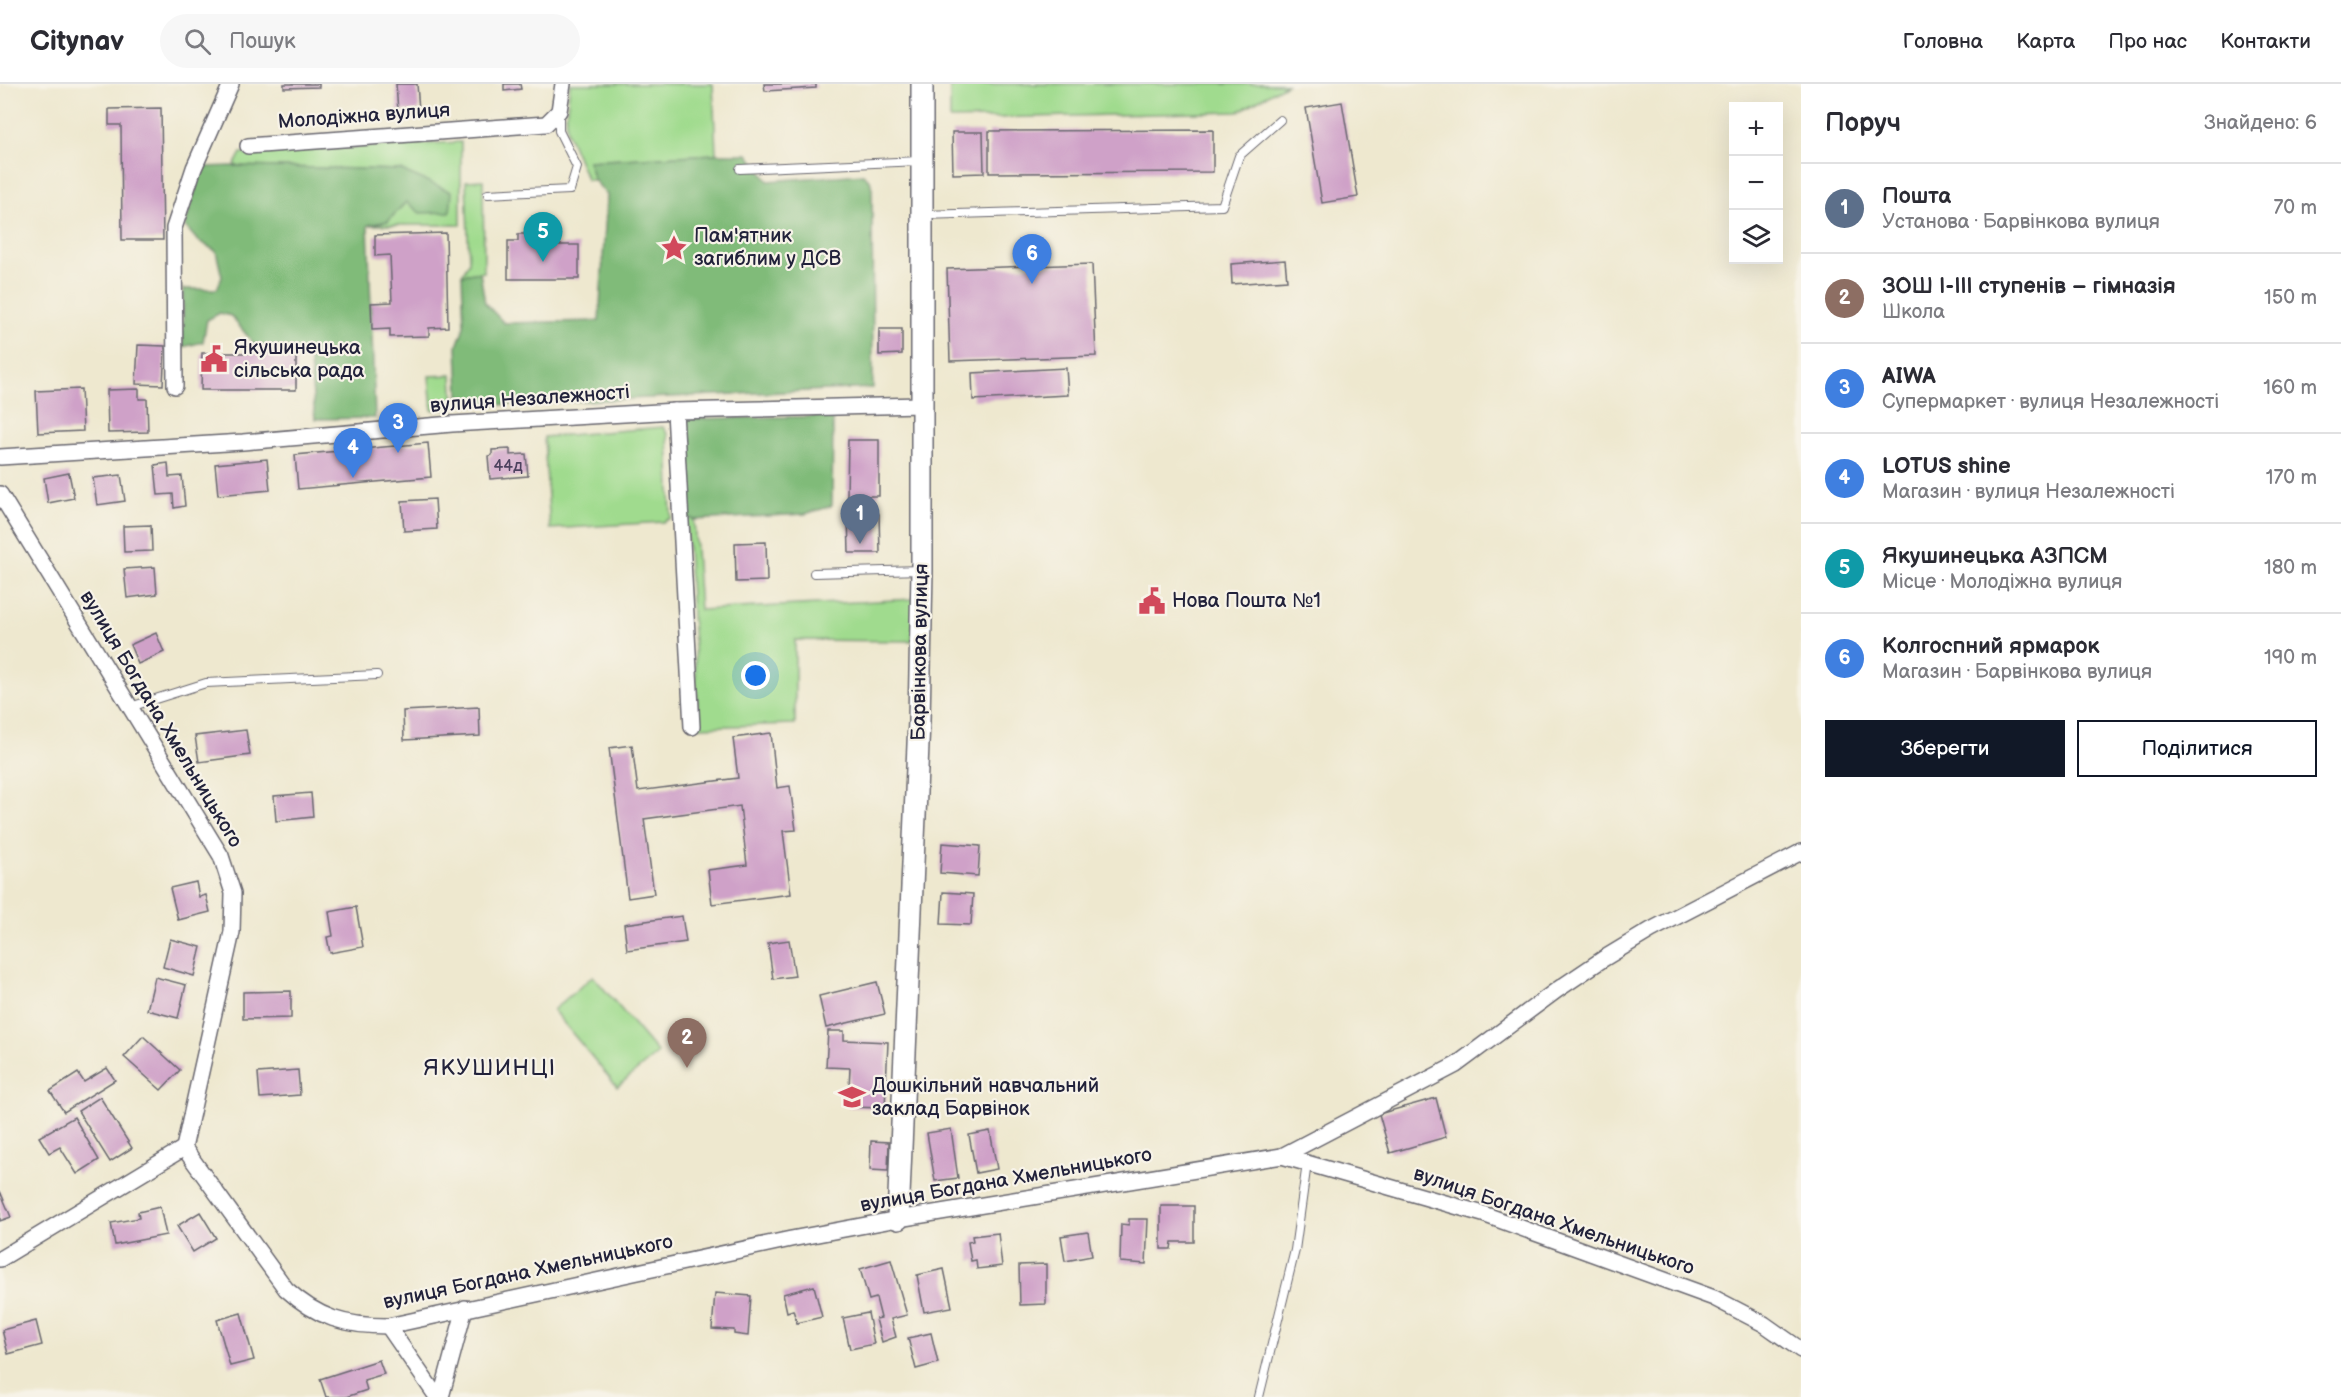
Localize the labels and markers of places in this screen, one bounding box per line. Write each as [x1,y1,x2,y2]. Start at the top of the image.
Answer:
pin: 5 [524,212,562,262]
place label: Пам'ятник загиблим у ДСВ [694,224,842,271]
place icon: Пам'ятник загиблим у ДСВ [659,233,689,263]
pin: 6 [1012,234,1052,284]
place label: Якушинецька сільська рада [234,336,364,383]
public building icon: Якушинецька сільська рада [199,344,229,374]
pin: 3 [378,404,418,453]
pin: 4 [334,428,372,478]
pin: 1 [840,494,880,544]
public building icon: Нова Пошта №1 [1137,586,1167,616]
place label: Нова Пошта №1 [1172,589,1321,613]
pin: 2 [668,1018,706,1068]
place label: Дошкільний навчальний заклад Барвінок [872,1074,1099,1121]
school or university icon: Дошкільний навчальний заклад Барвінок [837,1082,867,1112]

